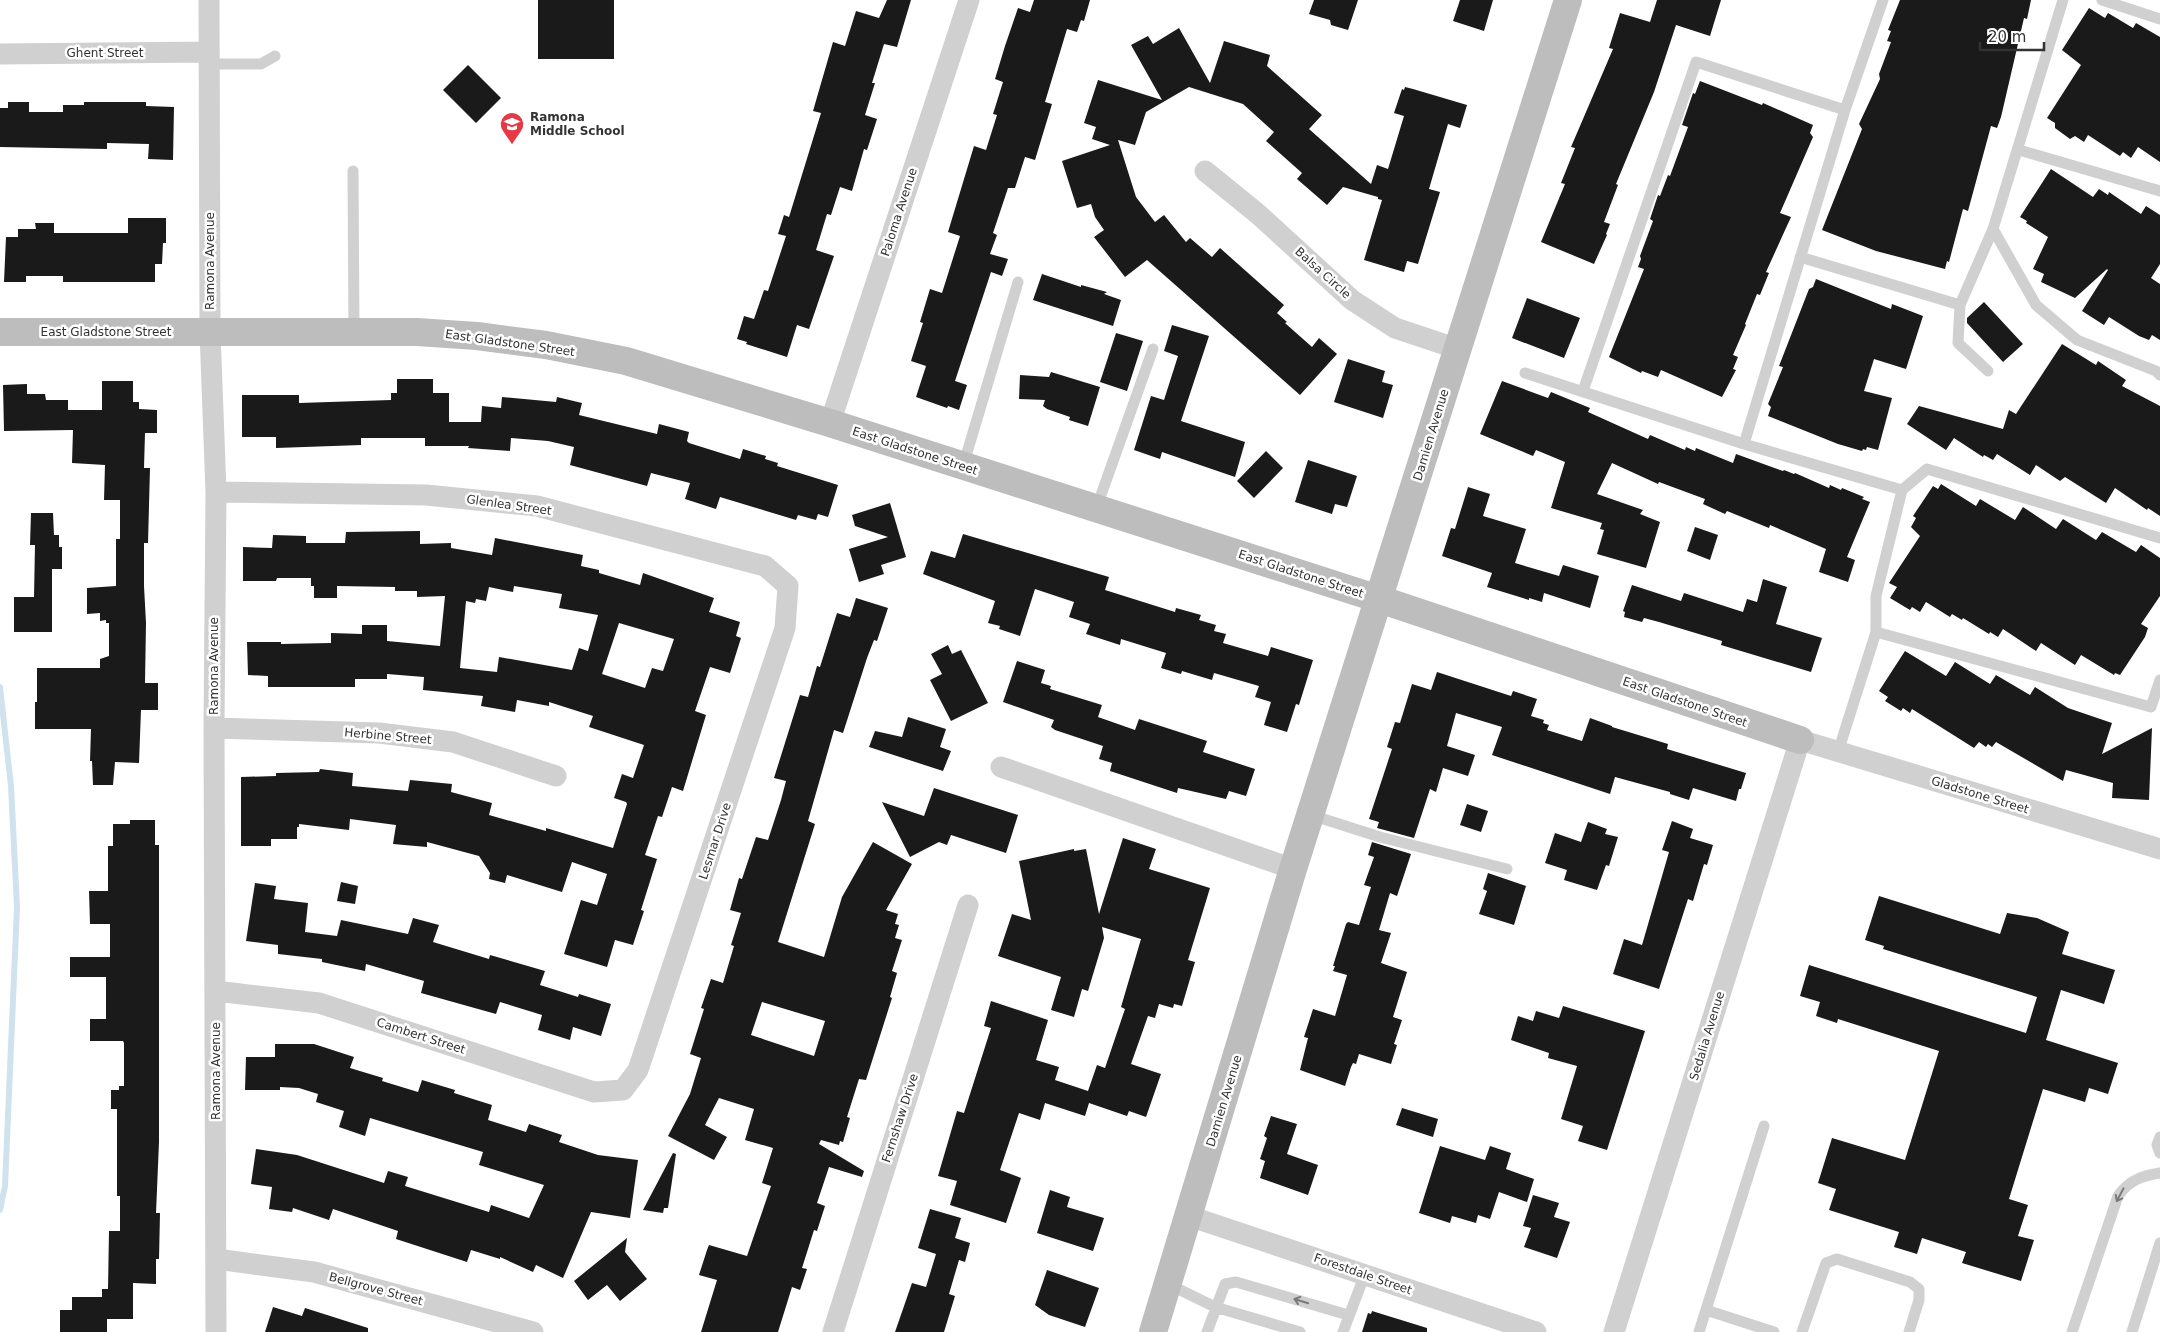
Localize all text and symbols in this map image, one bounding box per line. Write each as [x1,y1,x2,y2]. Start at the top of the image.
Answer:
scale bar [1980,20,2044,52]
text: 20 m [1988,28,2026,46]
street label: Ghent Street [67,46,144,60]
place label: Ramona Middle School [530,110,625,138]
school or university icon: Ramona Middle School [499,111,525,145]
street label: Paloma Avenue [878,166,920,258]
street label: Ramona Avenue [203,212,217,310]
street label: Balsa Circle [1292,244,1354,302]
street label: East Gladstone Street [41,325,172,339]
street label: East Gladstone Street [444,327,576,359]
street label: Damien Avenue [1410,388,1452,482]
street label: East Gladstone Street [851,424,980,478]
street label: Glenlea Street [465,492,553,518]
street label: East Gladstone Street [1237,547,1366,601]
street label: Ramona Avenue [207,617,221,715]
street label: East Gladstone Street [1621,674,1749,730]
street label: Herbine Street [344,725,433,747]
street label: Gladstone Street [1930,774,2031,817]
street label: Lesmar Drive [696,801,734,881]
street label: Sedalia Avenue [1687,990,1727,1082]
street label: Cambert Street [375,1015,467,1057]
street label: Ramona Avenue [209,1022,223,1120]
street label: Damien Avenue [1203,1054,1245,1148]
street label: Fernshaw Drive [879,1072,921,1164]
one-way arrow [2114,1188,2124,1202]
street label: Forestdale Street [1312,1251,1414,1297]
street label: Bellgrove Street [327,1270,425,1308]
one-way arrow [1294,1296,1310,1306]

